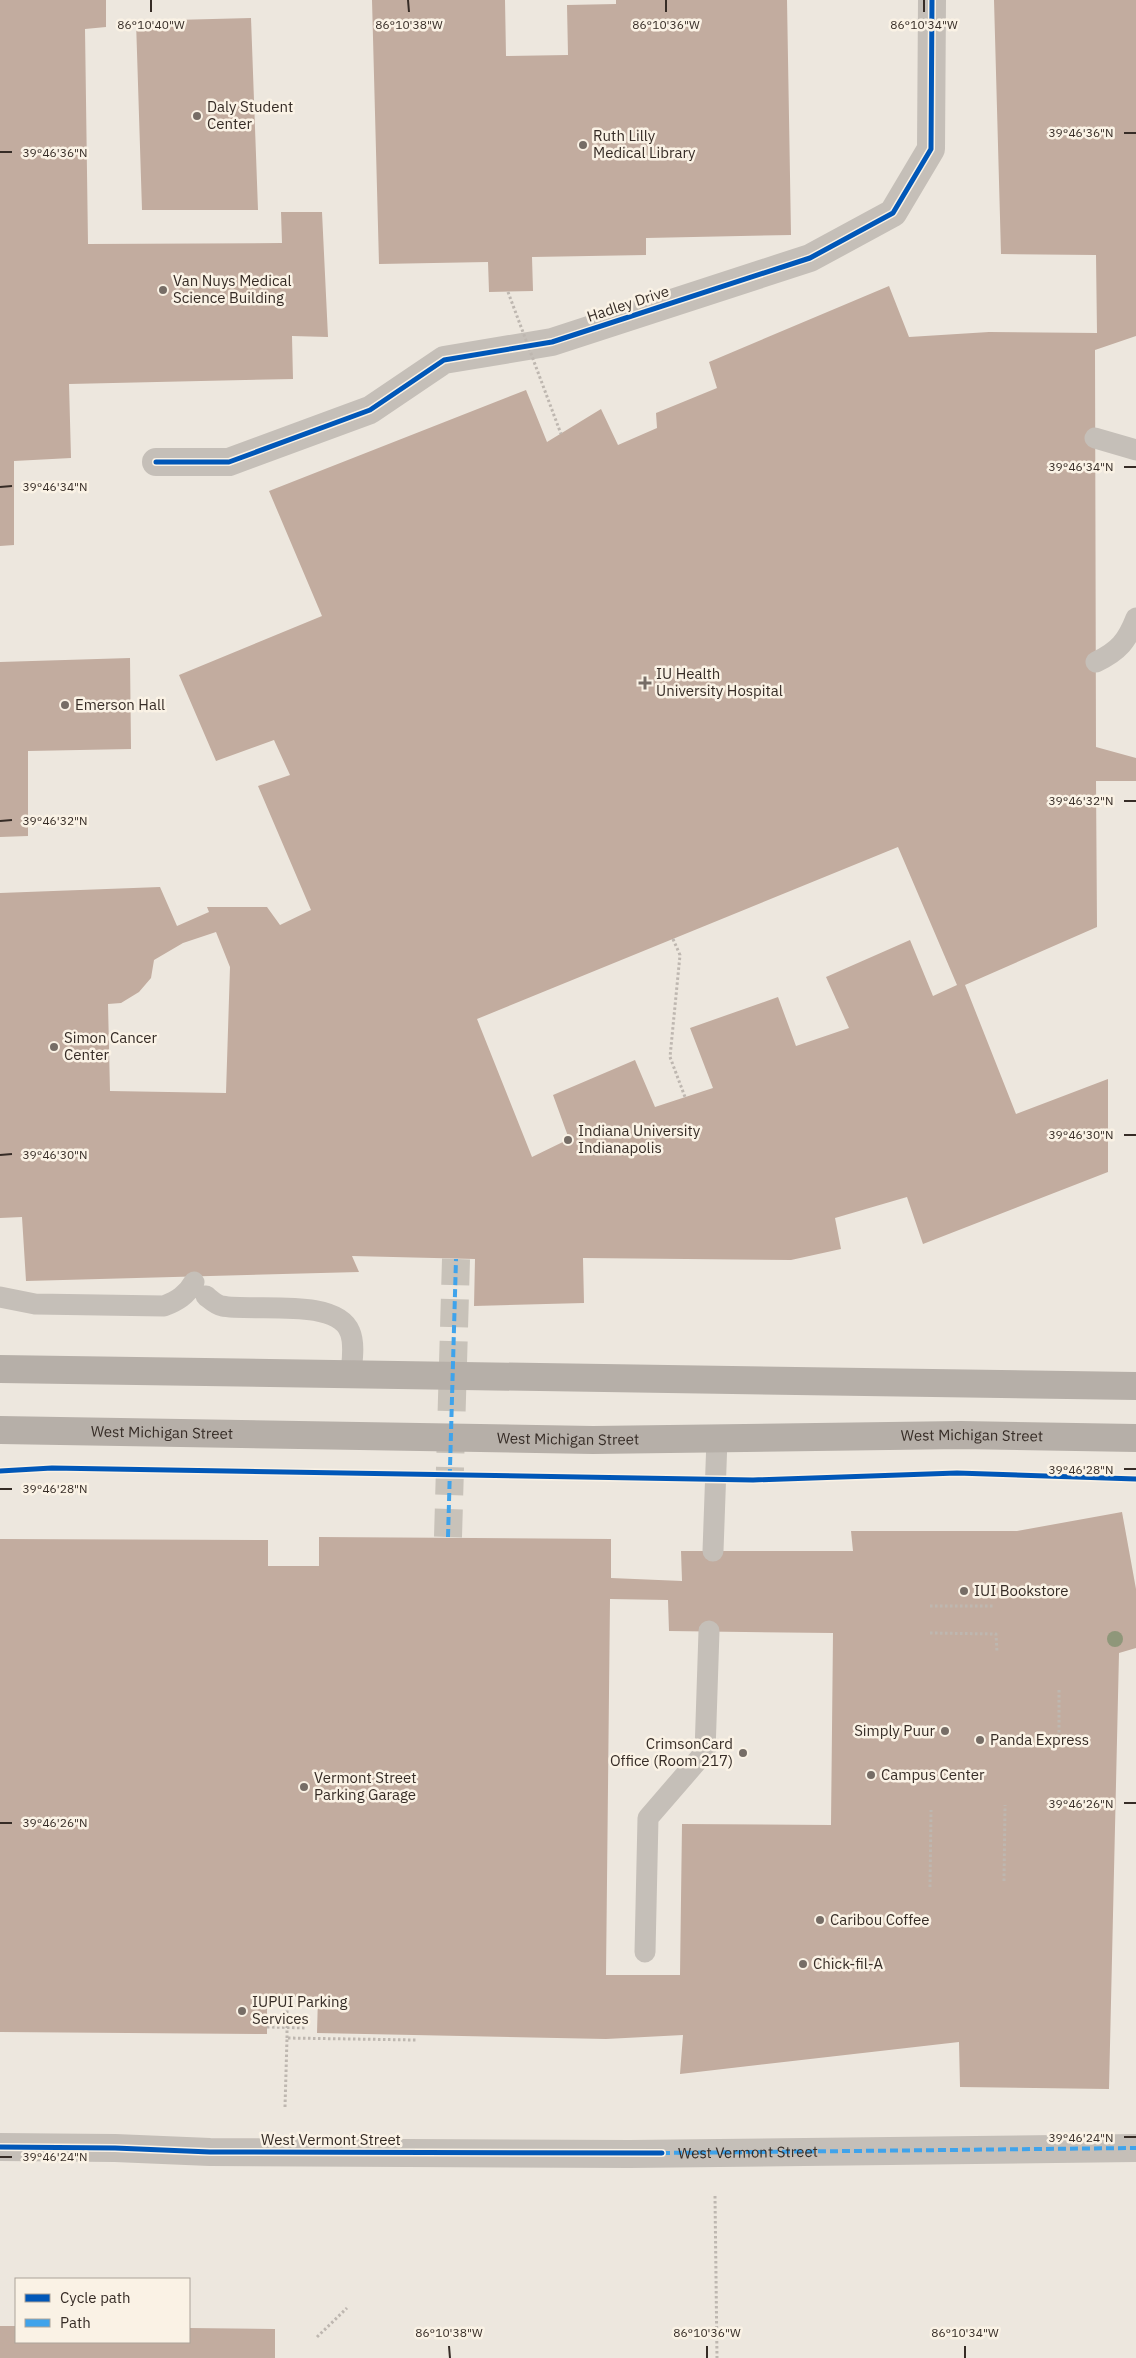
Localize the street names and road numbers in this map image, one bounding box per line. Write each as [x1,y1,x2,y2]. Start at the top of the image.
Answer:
street label: Hadley Drive [584,281,671,326]
street label: West Michigan Street [91,1422,233,1443]
street label: West Michigan Street [901,1425,1043,1445]
street label: West Michigan Street [497,1428,639,1449]
street label: West Vermont Street [261,2130,401,2149]
street label: West Vermont Street [678,2142,818,2162]

